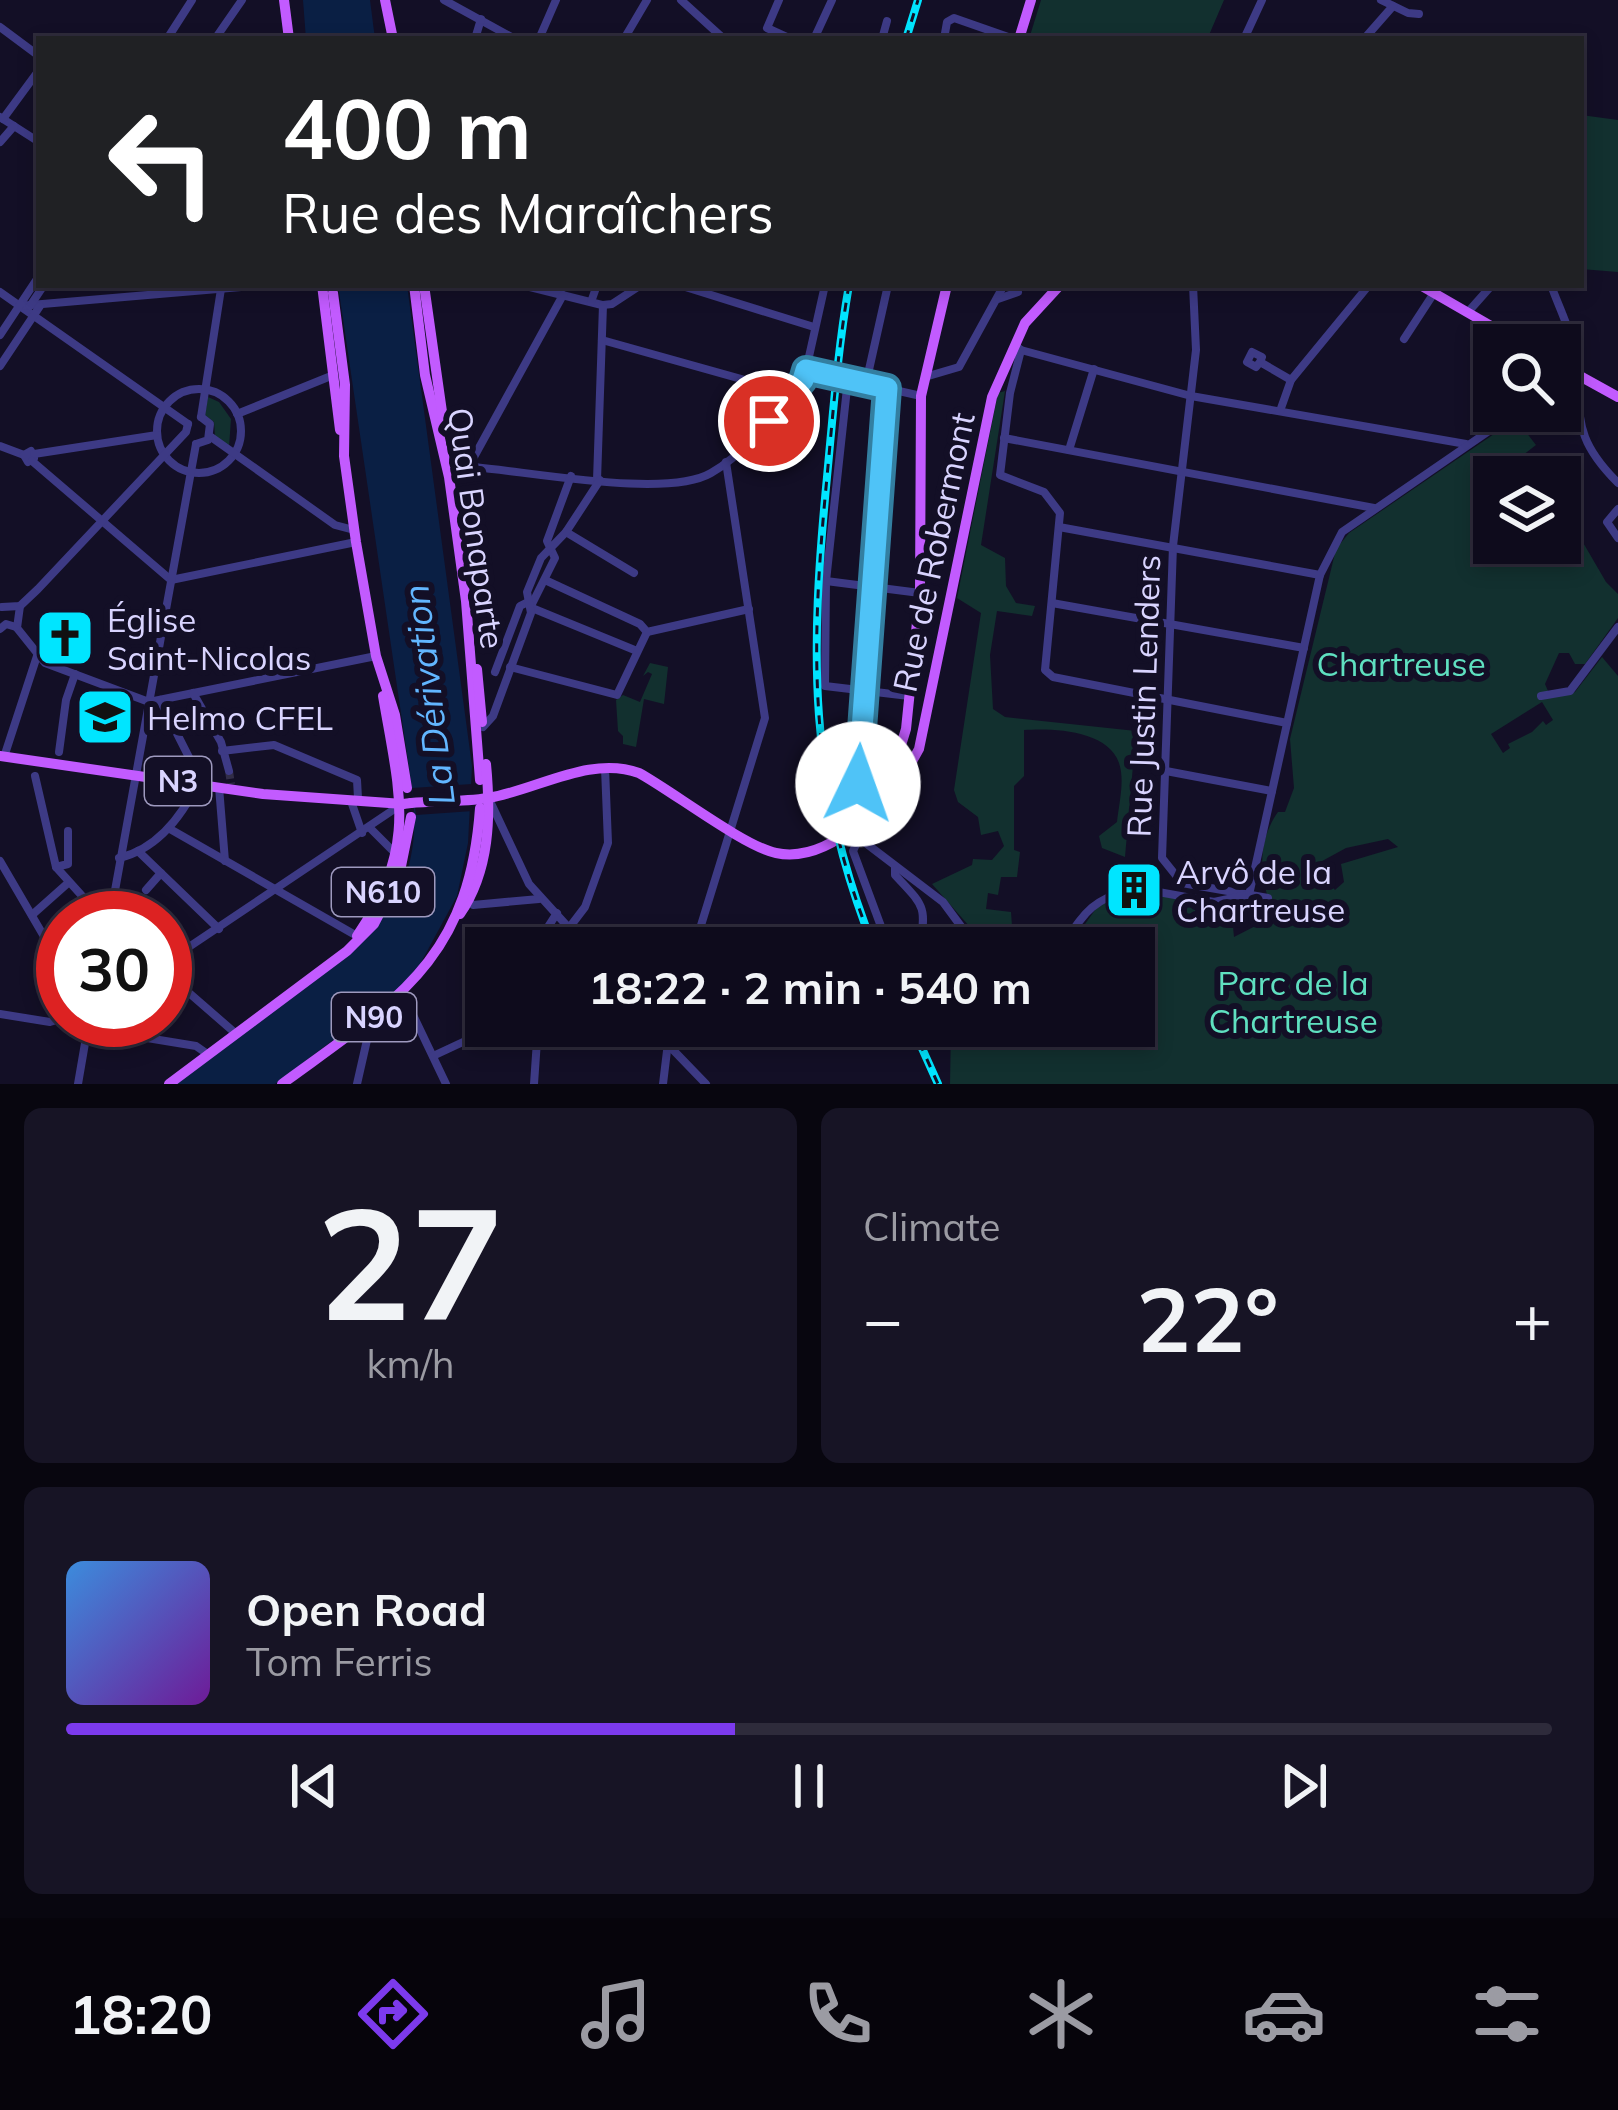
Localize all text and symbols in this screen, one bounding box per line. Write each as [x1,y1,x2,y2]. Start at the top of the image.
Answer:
text: 400 m [282,75,532,180]
icon: left [84,84,240,240]
text: Rue des Maraîchers [282,179,774,247]
map controls [1473,324,1581,564]
button: search [1473,324,1581,432]
pin [718,370,820,472]
icon: arrive [736,388,802,454]
street label: Quai Bonaparte [440,405,514,651]
street label: Rue de Robermont [883,409,983,695]
button: layers [1473,456,1581,564]
street label: Rue Justin Lenders [1118,554,1168,838]
water label: La Dérivation [392,582,464,808]
place label: Église Saint-Nicolas [107,599,311,678]
church icon: Église Saint-Nicolas [34,607,96,669]
park label: Chartreuse [1316,643,1486,684]
school or university icon: Helmo CFEL [74,686,136,748]
place label: Helmo CFEL [147,697,333,738]
position arrow [795,721,921,847]
road number: N3 [145,757,211,805]
place label: Arvô de la Chartreuse [1176,851,1345,930]
building icon: Arvô de la Chartreuse [1103,859,1165,921]
road number: N610 [332,868,434,916]
speed limit sign: 30 [36,891,192,1047]
text: 18:22 · 2 min · 540 m [588,959,1032,1015]
park label: Parc de la Chartreuse [1208,962,1378,1041]
road number: N90 [332,993,416,1041]
text: 27 [317,1163,504,1359]
text: Climate [863,1202,1001,1251]
text: 22° [1136,1262,1279,1375]
text: − [863,1277,903,1360]
text: + [1512,1277,1552,1360]
text: km/h [366,1339,455,1388]
text: Open Road [246,1581,487,1637]
text: Tom Ferris [246,1637,433,1686]
icon: previous [281,1753,347,1819]
icon: pause [776,1753,842,1819]
icon: next [1271,1753,1337,1819]
icon: directions [351,1972,435,2056]
icon: music [574,1972,658,2056]
icon: phone [796,1972,880,2056]
icon: climate [1019,1972,1103,2056]
icon: car [1242,1972,1326,2056]
icon: filters [1465,1972,1549,2056]
text: 18:20 [69,1980,212,2048]

